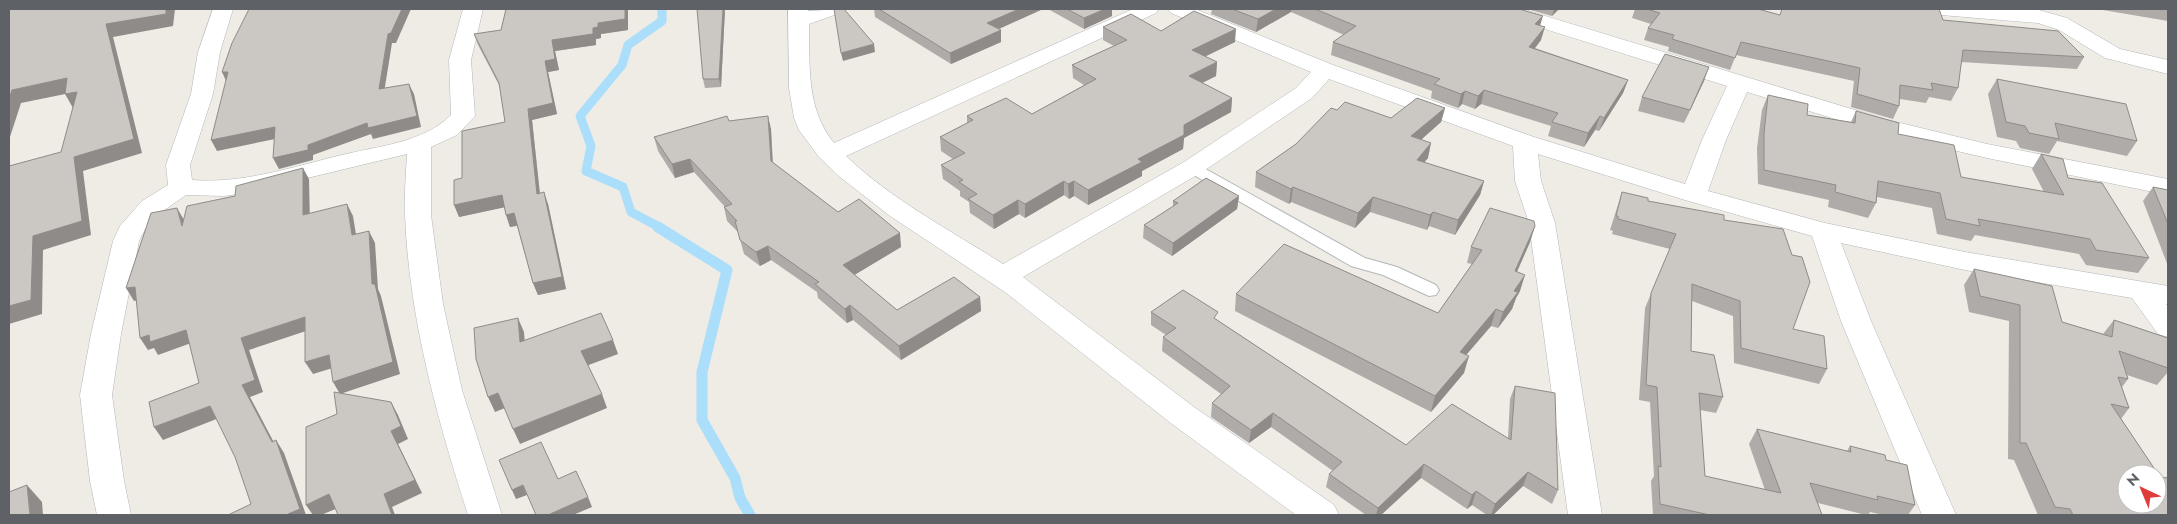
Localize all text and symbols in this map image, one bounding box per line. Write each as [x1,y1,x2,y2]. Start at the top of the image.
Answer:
north arrow [2117,464,2167,514]
text: N [2122,469,2144,491]

